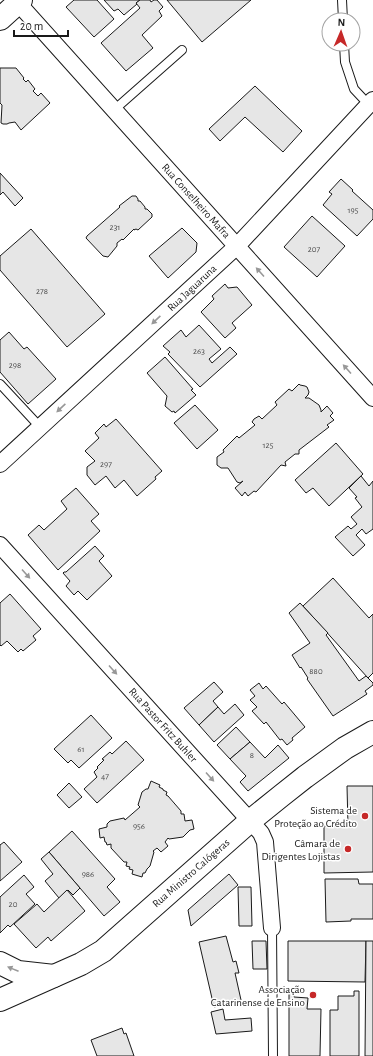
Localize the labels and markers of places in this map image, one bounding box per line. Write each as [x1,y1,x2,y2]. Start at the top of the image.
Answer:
place label: Sistema de Proteção ao Crédito [274,805,357,829]
marker: Sistema de Proteção ao Crédito [360,811,370,821]
place label: Câmara de Dirigentes Lojistas [261,838,340,862]
marker: Câmara de Dirigentes Lojistas [343,844,353,854]
place label: Associação Catarinense de Ensino [211,984,305,1008]
marker: Associação Catarinense de Ensino [308,990,318,1000]

